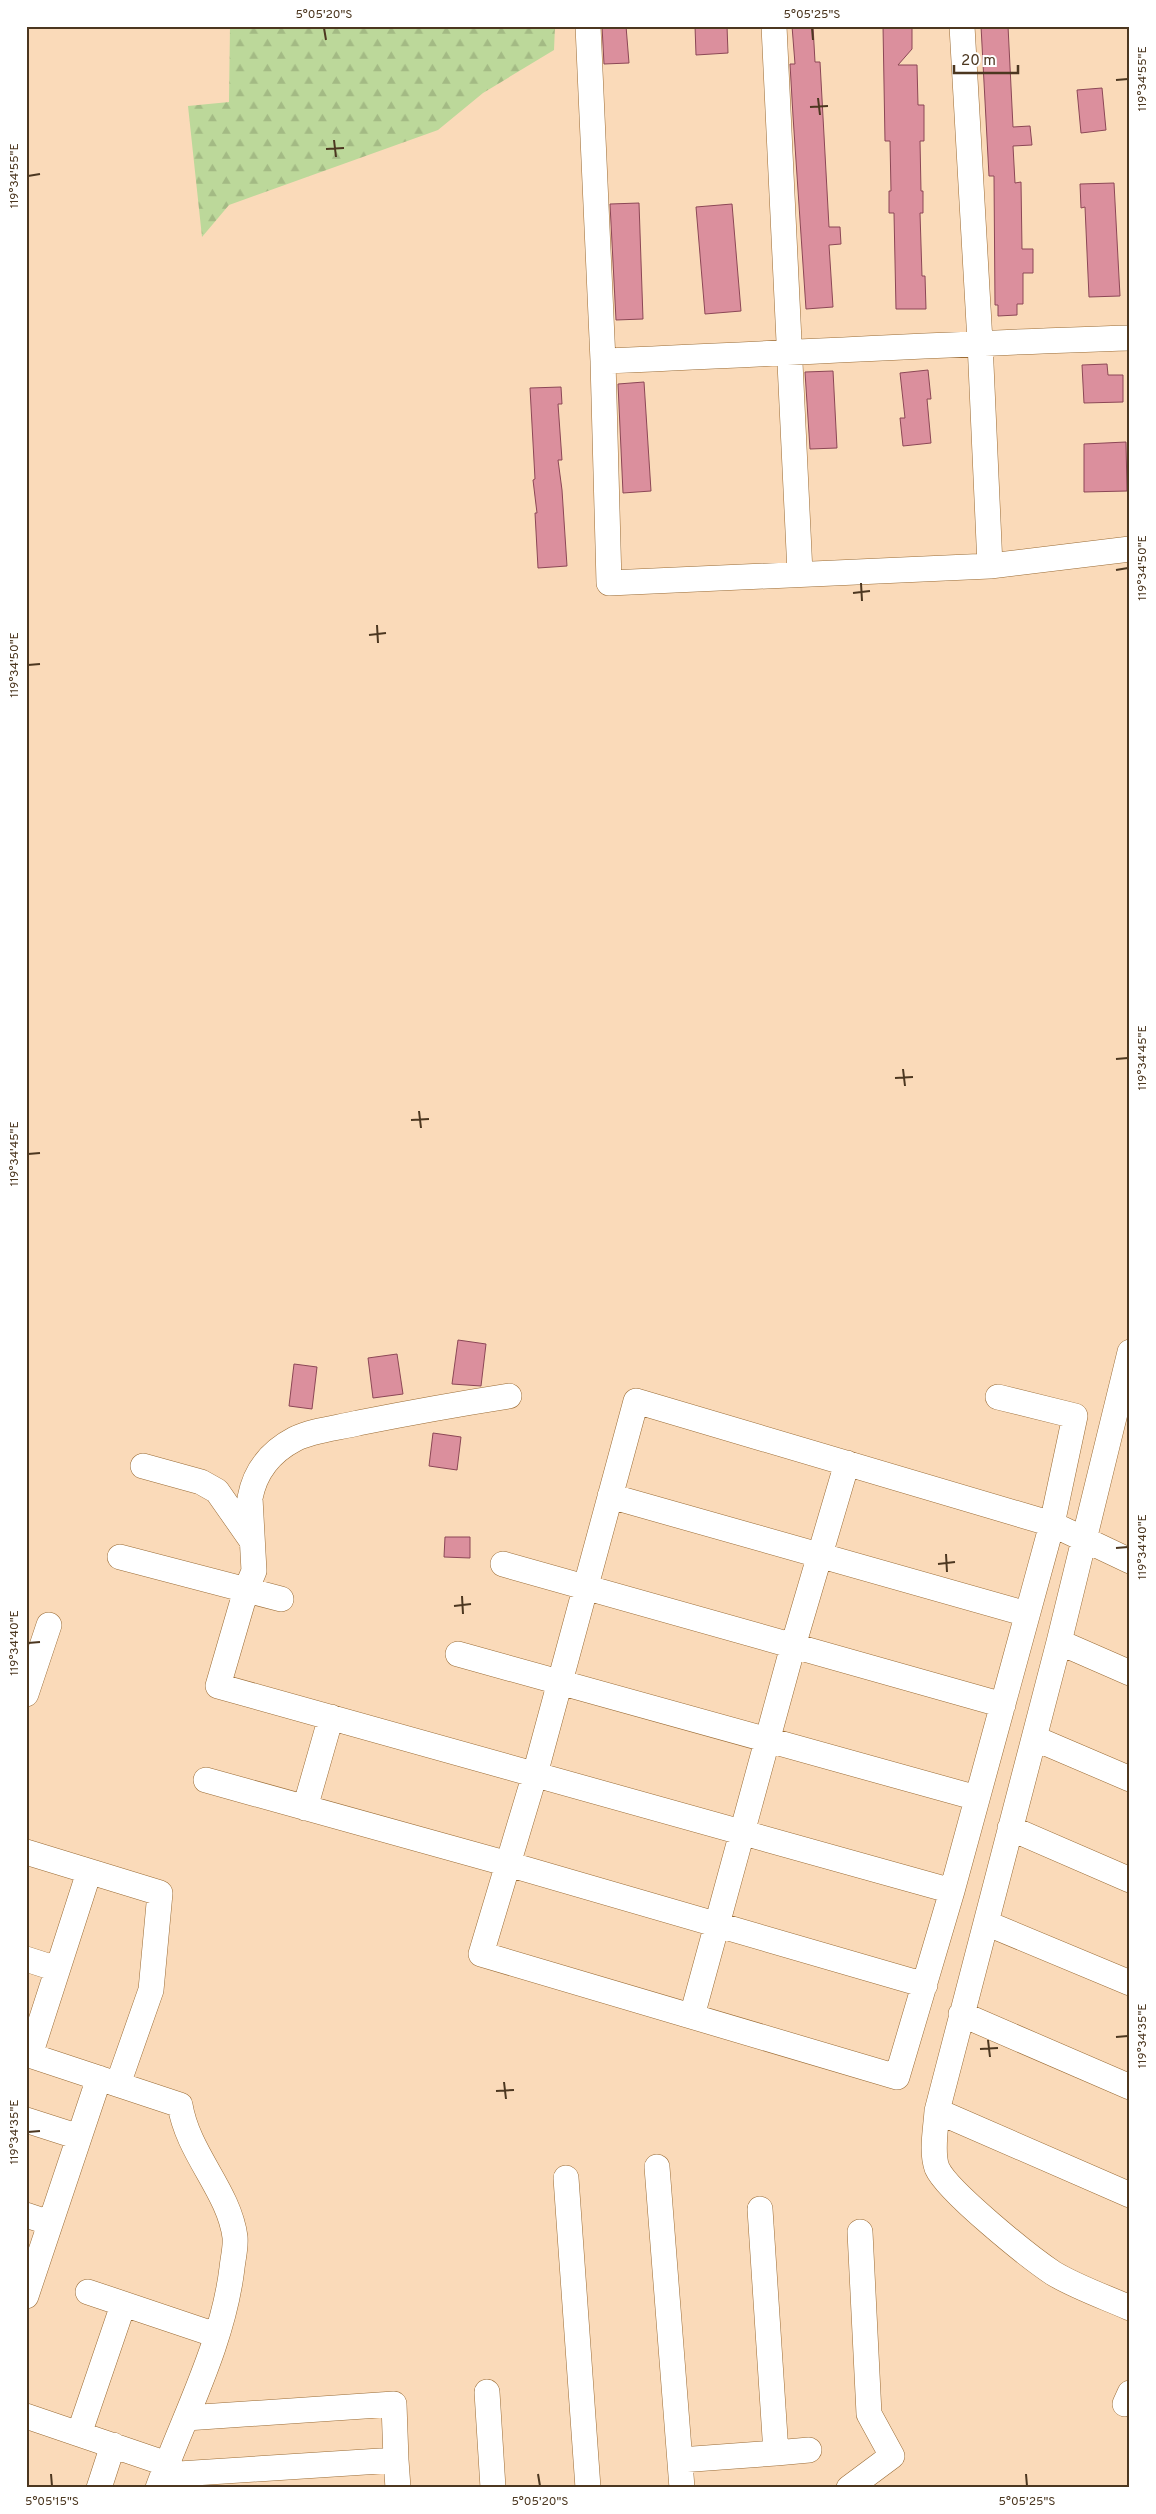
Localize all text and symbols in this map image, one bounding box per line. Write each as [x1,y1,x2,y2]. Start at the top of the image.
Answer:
text: 5°05'20"S [295,7,353,23]
text: 5°05'25"S [784,7,840,23]
scale bar [954,42,1017,74]
text: 119°34'55"E [1135,46,1151,112]
text: 20 m [961,52,996,71]
text: 119°34'55"E [7,143,23,209]
text: 119°34'50"E [1135,535,1151,601]
text: 119°34'50"E [7,632,23,698]
text: 119°34'45"E [1135,1025,1151,1091]
text: 119°34'45"E [7,1121,23,1187]
text: 119°34'40"E [1135,1514,1151,1580]
text: 119°34'40"E [7,1610,23,1676]
text: 119°34'35"E [1135,2004,1151,2068]
text: 119°34'35"E [7,2100,23,2164]
text: 5°05'15"S [25,2494,79,2510]
text: 5°05'20"S [511,2494,569,2510]
text: 5°05'25"S [999,2494,1055,2510]

